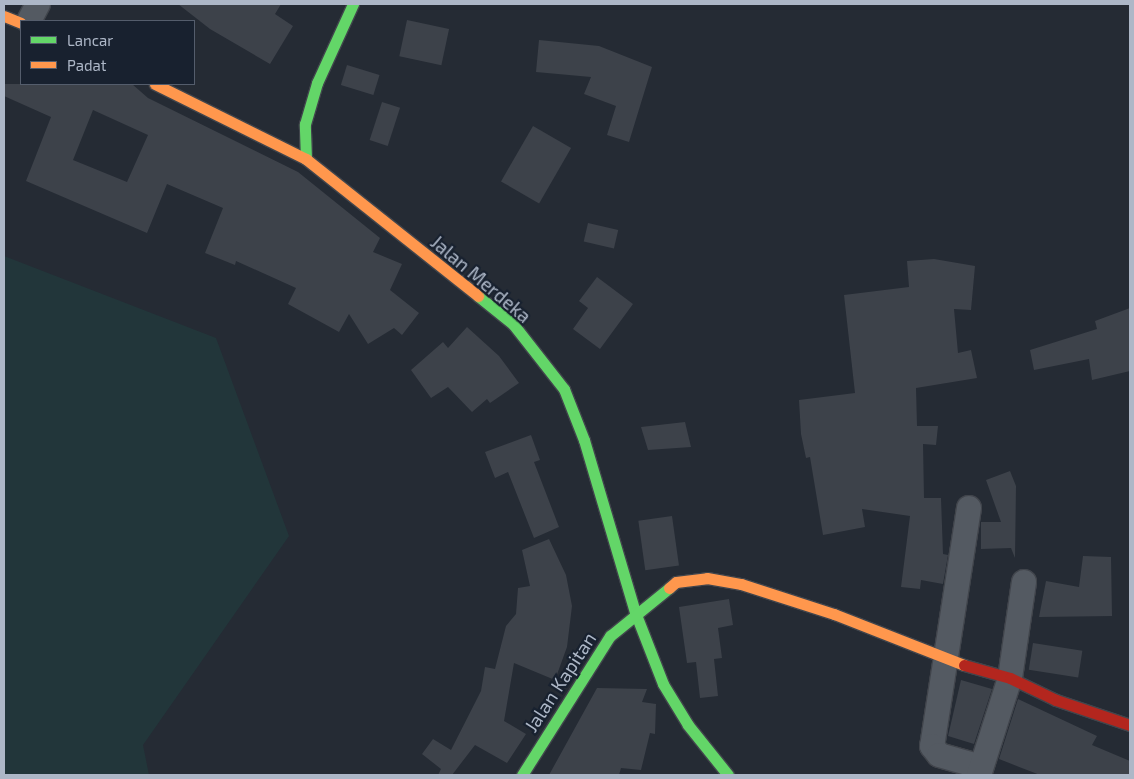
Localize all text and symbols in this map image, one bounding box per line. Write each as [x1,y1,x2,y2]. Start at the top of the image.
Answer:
legend [20,20,195,85]
text: Lancar [67,31,113,49]
text: Padat [67,56,107,74]
street label: Jalan Merdeka [426,231,536,327]
street label: Jalan Kapitan [519,628,601,736]

